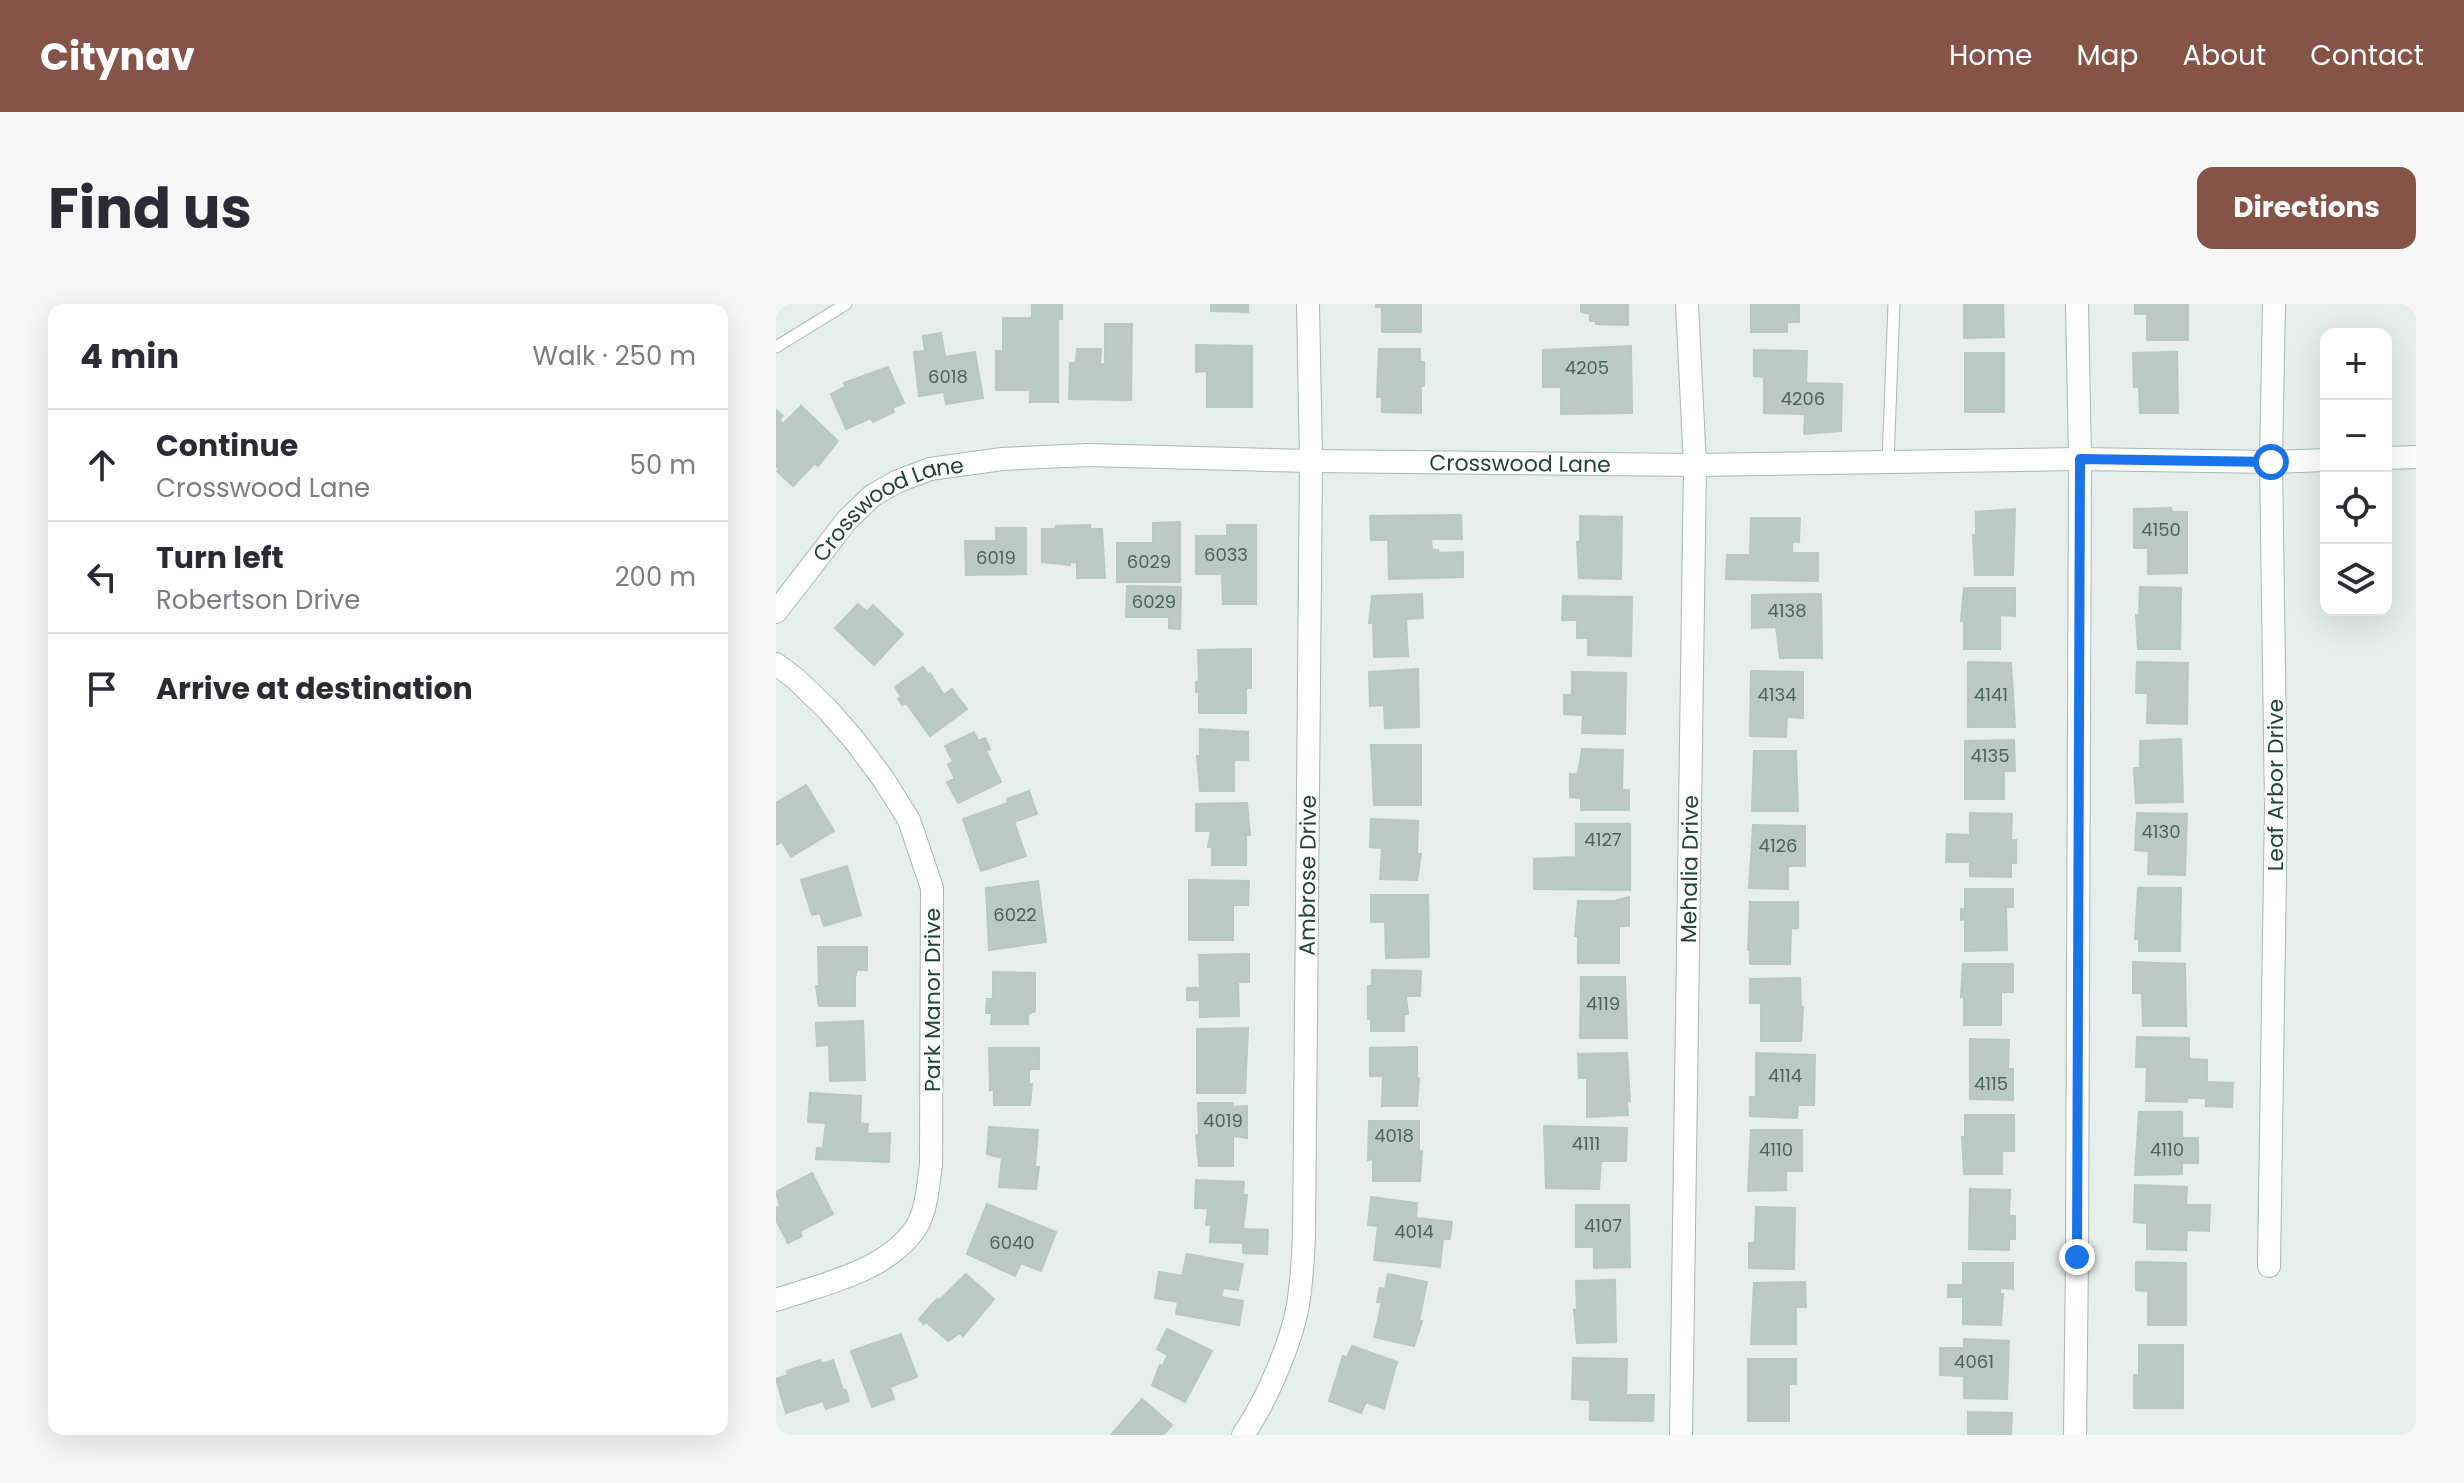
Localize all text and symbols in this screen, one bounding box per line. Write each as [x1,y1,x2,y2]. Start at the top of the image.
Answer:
text: Citynav [40,30,195,83]
text: Home [1949,36,2032,75]
text: Map [2076,36,2138,75]
text: About [2182,36,2266,75]
text: Contact [2310,36,2424,75]
button: Directions [2197,167,2416,249]
text: Find us [48,169,252,248]
map controls [2320,328,2392,616]
button: + [2320,328,2392,400]
text: 4 min [80,332,179,380]
text: Walk · 250 m [533,338,696,374]
house number: 4205 [1565,355,1609,380]
house number: 6018 [928,364,968,389]
house number: 4206 [1781,386,1825,411]
button: − [2320,400,2392,472]
text: Continue [156,424,298,467]
icon: ahead [80,443,124,487]
route start [2253,444,2289,480]
text: 50 m [630,447,696,483]
street label: Crosswood Lane [1429,447,1611,480]
street label: Crosswood Lane [805,450,966,568]
text: Crosswood Lane [156,470,370,506]
button: locate [2320,472,2392,544]
house number: 4150 [2141,517,2181,542]
text: Turn left [156,536,284,579]
house number: 6033 [1204,542,1248,567]
button: layers [2320,544,2392,616]
house number: 6019 [976,545,1016,570]
house number: 6029 [1127,549,1171,574]
icon: left [80,555,124,599]
text: 200 m [615,559,696,595]
text: Robertson Drive [156,582,360,618]
house number: 6029 [1132,589,1176,614]
house number: 4138 [1767,598,1807,623]
icon: arrive [80,667,124,711]
text: Arrive at destination [156,667,473,710]
house number: 4134 [1757,682,1797,707]
house number: 4141 [1974,682,2008,707]
street label: Leaf Arbor Drive [2260,699,2291,871]
house number: 4135 [1971,743,2010,768]
street label: Ambrose Drive [1292,795,1324,956]
street label: Mehalia Drive [1673,795,1706,943]
house number: 4130 [2142,819,2181,844]
house number: 4127 [1584,827,1622,852]
house number: 4126 [1759,833,1797,858]
house number: 6022 [993,902,1037,927]
street label: Park Manor Drive [917,908,948,1092]
house number: 4119 [1586,991,1620,1016]
house number: 4114 [1768,1063,1802,1088]
house number: 4115 [1974,1071,2008,1096]
house number: 4019 [1203,1108,1243,1133]
house number: 4018 [1374,1123,1414,1148]
house number: 4111 [1572,1131,1600,1156]
house number: 4110 [1759,1137,1793,1162]
house number: 4110 [2150,1137,2184,1162]
house number: 4107 [1584,1213,1622,1238]
house number: 4014 [1394,1219,1434,1244]
house number: 6040 [989,1230,1035,1255]
route end [2059,1239,2095,1275]
house number: 4061 [1954,1349,1994,1374]

